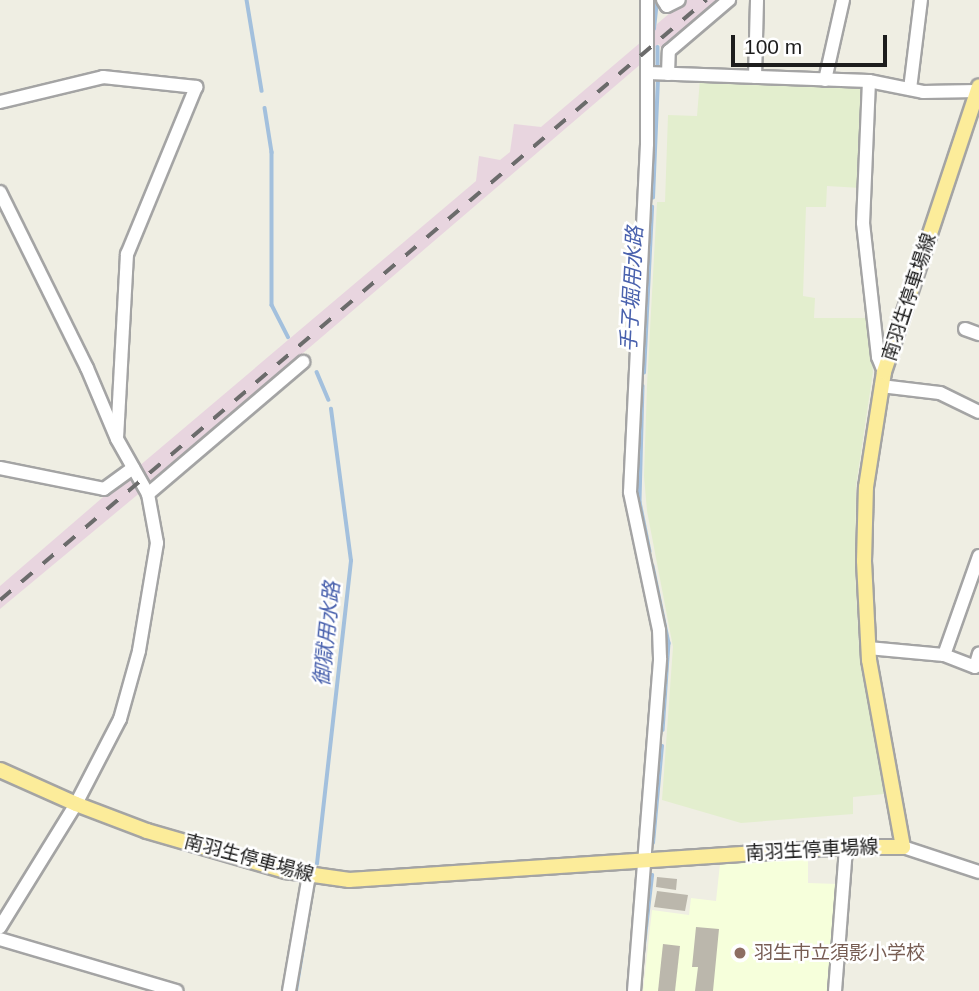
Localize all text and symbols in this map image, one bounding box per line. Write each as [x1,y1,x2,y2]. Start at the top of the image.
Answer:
scale bar [734,21,890,65]
text: 100 m [744,35,802,58]
water label: 手子堀用水路 [616,225,648,353]
street label: 南羽生停車場線 [878,230,940,364]
water label: 御獄用水路 [309,580,345,688]
street label: 南羽生停車場線 [182,830,316,886]
street label: 南羽生停車場線 [745,835,879,865]
place label: 羽生市立須影小学校 [754,942,925,964]
marker: 羽生市立須影小学校 [732,945,748,961]

